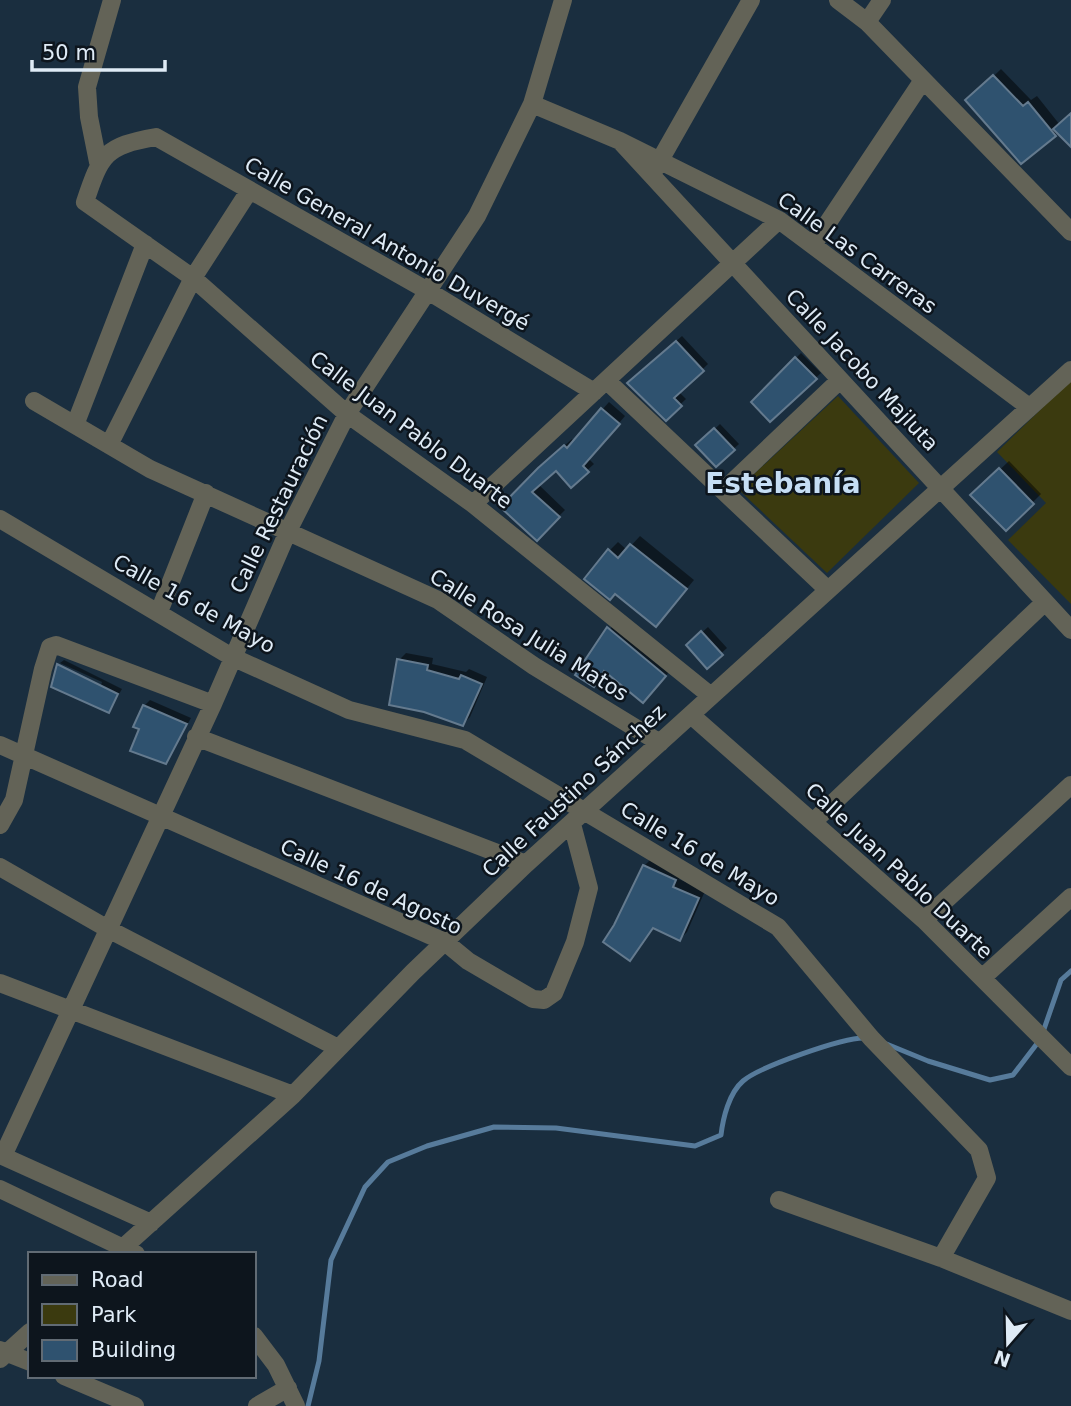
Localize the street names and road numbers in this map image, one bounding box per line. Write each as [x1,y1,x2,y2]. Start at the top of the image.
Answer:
street label: Calle General Antonio Duvergé [240,152,534,336]
street label: Calle Las Carreras [773,187,941,319]
street label: Calle Jacobo Majluta [781,284,943,456]
street label: Calle Juan Pablo Duarte [305,346,517,514]
street label: Calle Restauración [225,411,333,597]
street label: Calle 16 de Mayo [109,550,279,658]
street label: Calle Rosa Julia Matos [425,564,633,706]
street label: Calle Faustino Sánchez [478,700,670,882]
street label: Calle Juan Pablo Duarte [801,778,997,964]
street label: Calle 16 de Mayo [616,797,784,911]
street label: Calle 16 de Agosto [276,834,466,940]

